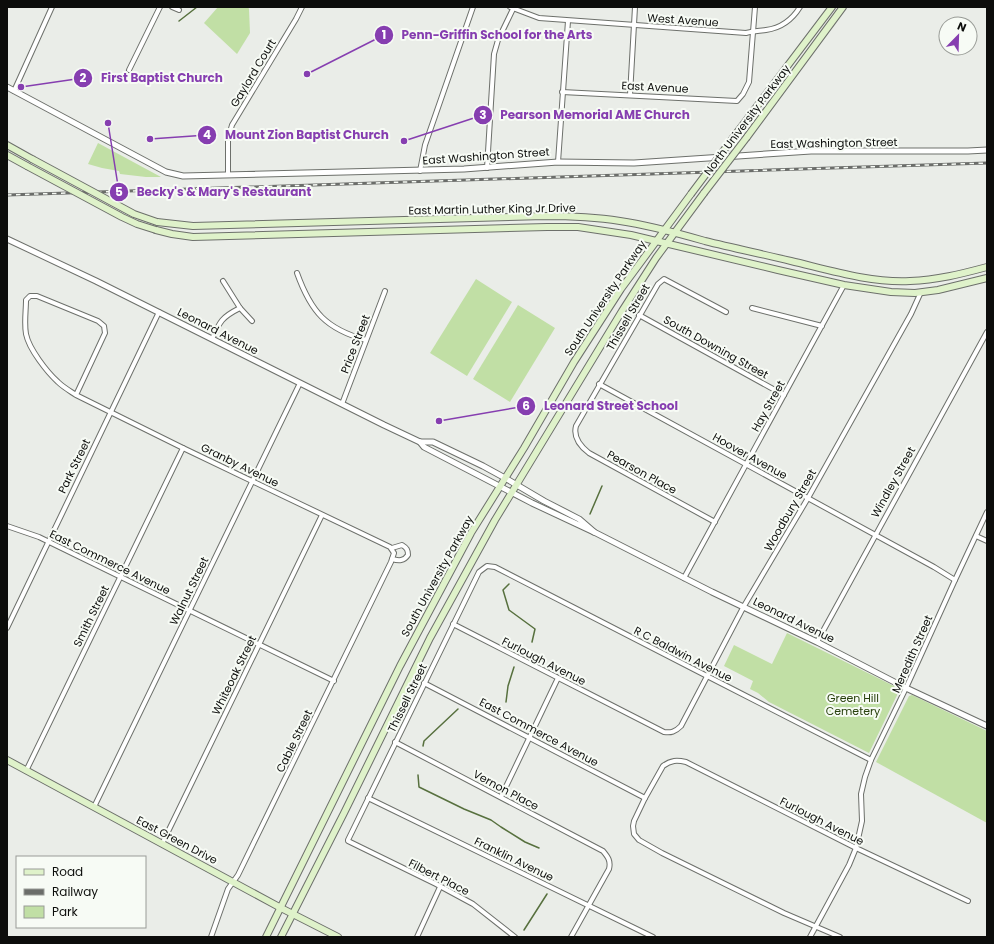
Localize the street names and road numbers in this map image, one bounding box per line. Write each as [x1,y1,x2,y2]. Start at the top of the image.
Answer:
street label: West Avenue [647,10,719,30]
street label: Gaylord Court [226,36,280,110]
street label: North University Parkway [700,61,794,179]
street label: East Avenue [621,77,689,97]
street label: East Washington Street [770,134,898,152]
street label: East Washington Street [422,144,550,168]
street label: East Martin Luther King Jr Drive [408,200,576,218]
street label: South University Parkway [560,236,650,359]
street label: Thissell Street [602,281,654,353]
street label: Leonard Avenue [175,304,261,358]
street label: South Downing Street [661,311,771,383]
street label: Price Street [336,312,374,376]
street label: Hay Street [747,377,789,435]
street label: Hoover Avenue [710,429,790,483]
street label: Park Street [54,436,94,496]
street label: Granby Avenue [198,439,282,491]
street label: Windley Street [867,444,919,520]
street label: Pearson Place [604,446,680,498]
street label: Woodbury Street [760,466,820,554]
street label: South University Parkway [397,512,477,640]
street label: East Commerce Avenue [47,526,173,598]
street label: Walnut Street [166,554,212,628]
street label: Smith Street [69,583,113,649]
street label: Leonard Avenue [751,593,838,647]
street label: Meredith Street [888,613,936,695]
street label: R C Baldwin Avenue [631,622,735,686]
street label: Whiteoak Street [208,633,260,717]
street label: Furlough Avenue [499,633,589,689]
street label: Thissell Street [383,661,431,735]
street label: East Commerce Avenue [477,694,601,770]
street label: Cable Street [272,707,316,775]
street label: Vernon Place [470,766,542,814]
street label: Furlough Avenue [777,793,867,849]
street label: East Green Drive [134,812,220,868]
street label: Franklin Avenue [472,833,557,885]
street label: Filbert Place [406,855,472,899]

